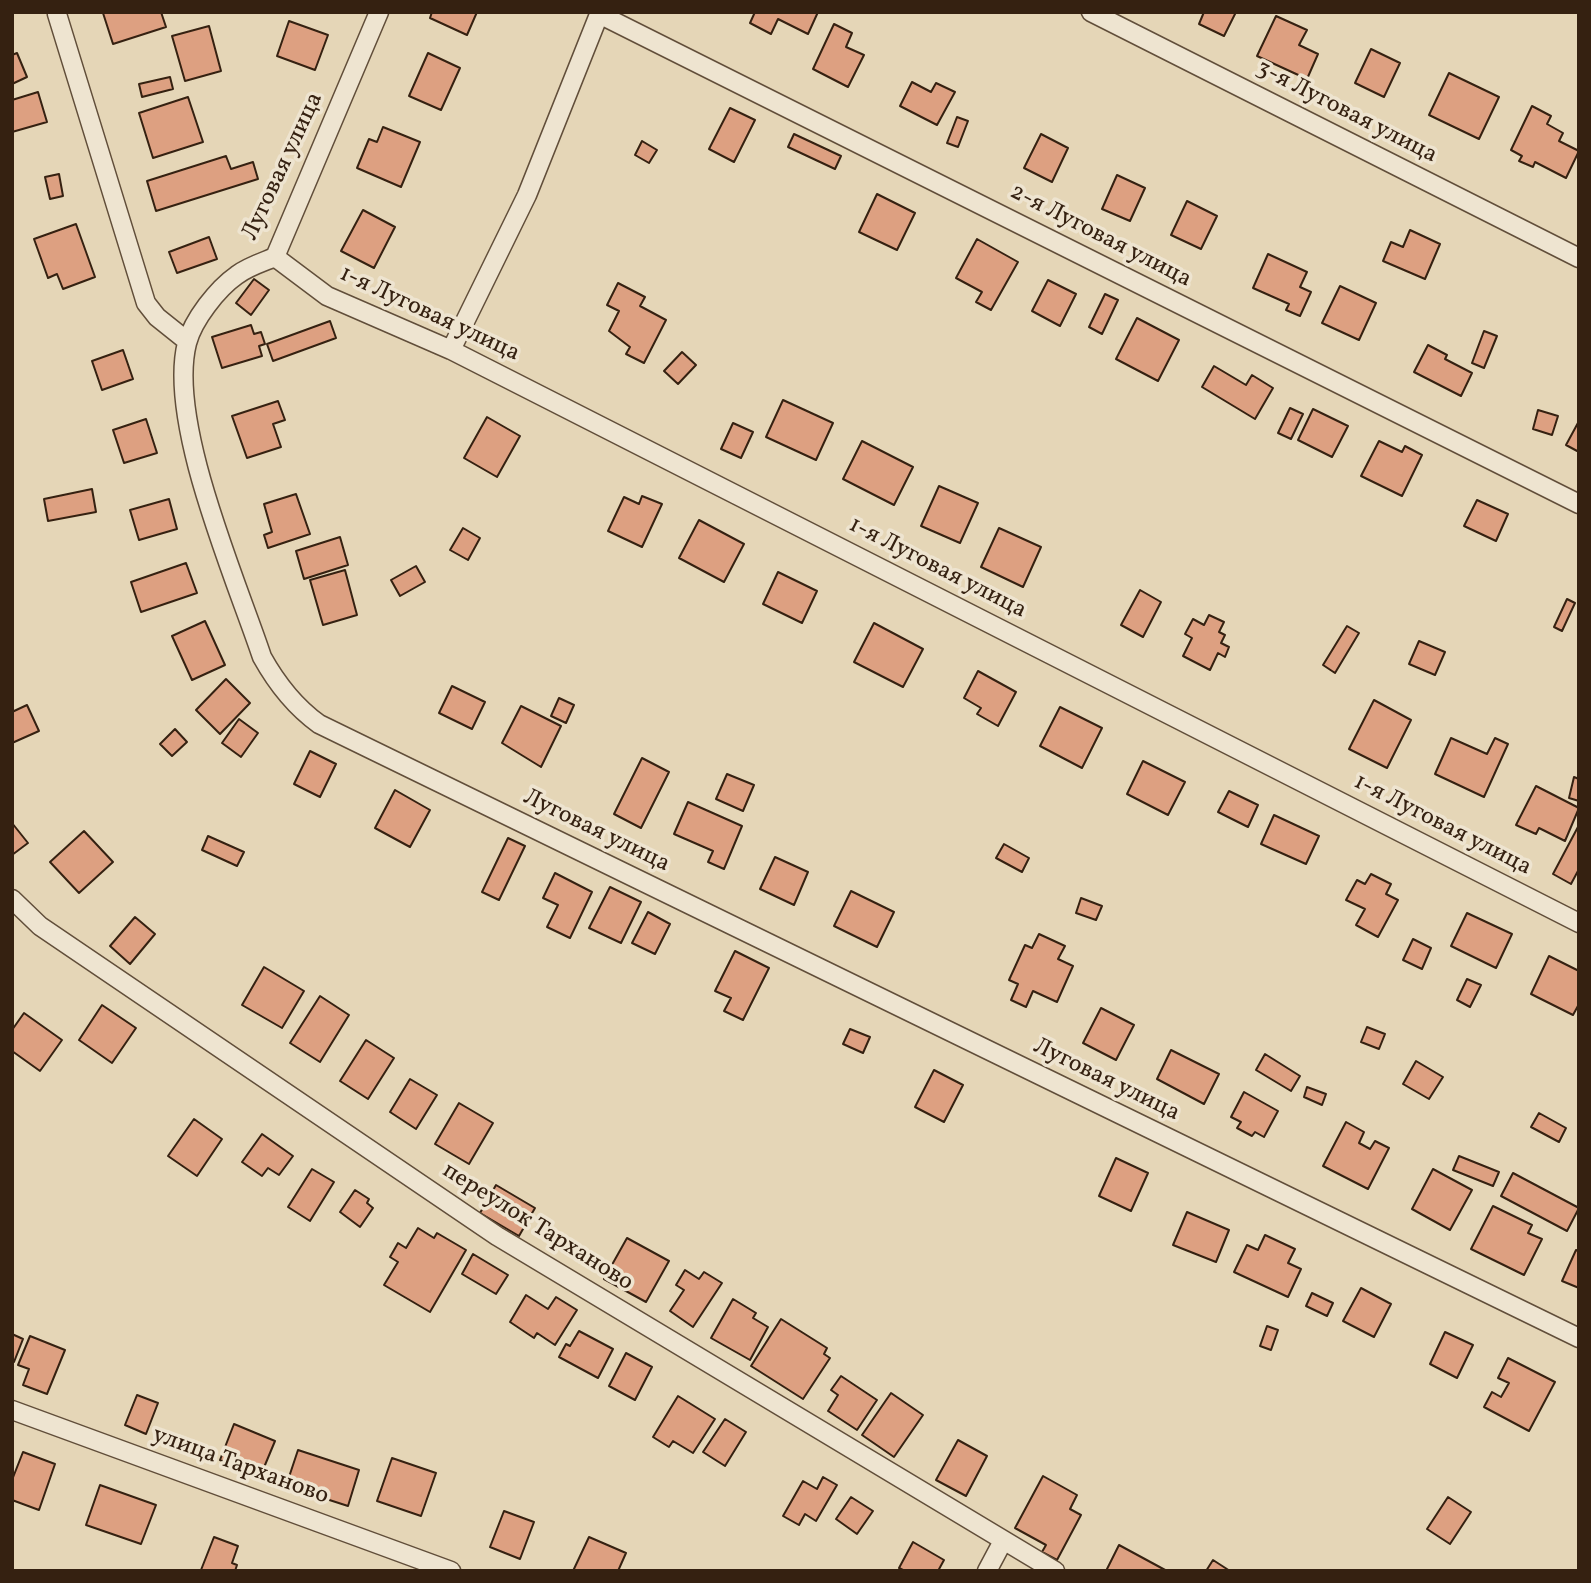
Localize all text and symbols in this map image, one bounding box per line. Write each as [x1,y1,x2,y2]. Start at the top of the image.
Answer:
street label: 3-я Луговая улица [1251,55,1441,171]
street label: Луговая улица [237,89,331,245]
street label: 2-я Луговая улица [1004,179,1196,295]
street label: 1-я Луговая улица [334,261,524,369]
street label: 1-я Луговая улица [843,512,1031,626]
street label: 1-я Луговая улица [1348,769,1536,883]
street label: Луговая улица [518,784,674,880]
street label: Луговая улица [1028,1033,1184,1129]
street label: переулок Тарханово [436,1158,638,1298]
street label: улица Тарханово [148,1422,332,1512]

